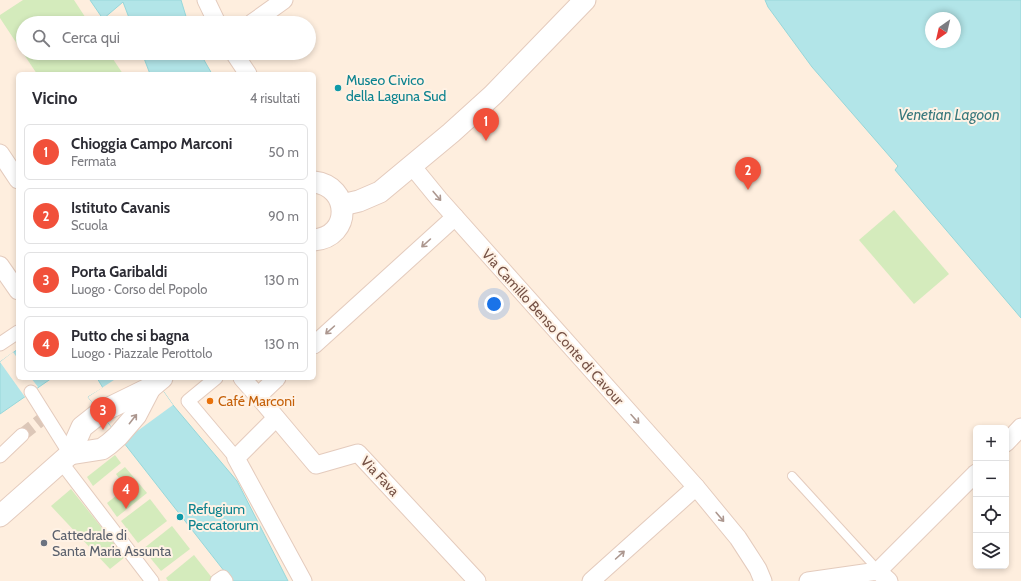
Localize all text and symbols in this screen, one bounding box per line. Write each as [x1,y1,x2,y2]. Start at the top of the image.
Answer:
north arrow [925,12,961,48]
search box [16,16,316,60]
icon: search [30,27,52,49]
text: Cerca qui [62,29,120,47]
place label: Museo Civico della Laguna Sud [346,71,446,105]
marker: Museo Civico della Laguna Sud [333,83,343,93]
text: Vicino [32,88,77,108]
text: 4 risultati [250,90,300,106]
water label: Venetian Lagoon [898,106,1000,124]
pin: 1 [473,108,499,141]
text: Chioggia Campo Marconi [71,135,232,153]
text: 1 [44,144,48,160]
text: 50 m [269,144,299,160]
text: Fermata [71,153,116,169]
pin: 2 [735,157,761,190]
one-way arrow [432,191,441,202]
text: Istituto Cavanis [71,199,170,217]
text: 2 [43,208,49,224]
text: 90 m [268,208,299,224]
text: Scuola [71,217,108,233]
one-way arrow [421,238,431,247]
street label: Via Camillo Benso Conte di Cavour [478,245,628,409]
text: Porta Garibaldi [71,263,167,281]
text: 3 [42,272,50,288]
text: 130 m [264,272,299,288]
text: Luogo · Corso del Popolo [71,281,207,297]
your location [484,294,504,314]
one-way arrow [325,326,335,335]
text: Putto che si bagna [71,327,189,345]
text: 4 [42,336,50,352]
text: 130 m [264,336,299,352]
text: Luogo · Piazzale Perottolo [71,345,212,361]
place label: Café Marconi [218,392,295,410]
marker: Café Marconi [205,396,215,406]
pin: 3 [90,397,116,430]
one-way arrow [129,413,137,424]
one-way arrow [630,414,640,424]
map controls [973,425,1009,569]
button: + [973,425,1009,461]
street label: Via Fava [357,452,403,500]
button: − [973,461,1009,497]
pin: 4 [113,476,139,509]
button: locate [973,497,1009,533]
place label: Refugium Peccatorum [188,500,259,534]
marker: Refugium Peccatorum [175,512,185,522]
one-way arrow [716,512,725,522]
place label: Cattedrale di Santa Maria Assunta [52,526,171,560]
button: layers [973,533,1009,569]
marker: Cattedrale di Santa Maria Assunta [39,538,49,548]
one-way arrow [615,550,625,560]

